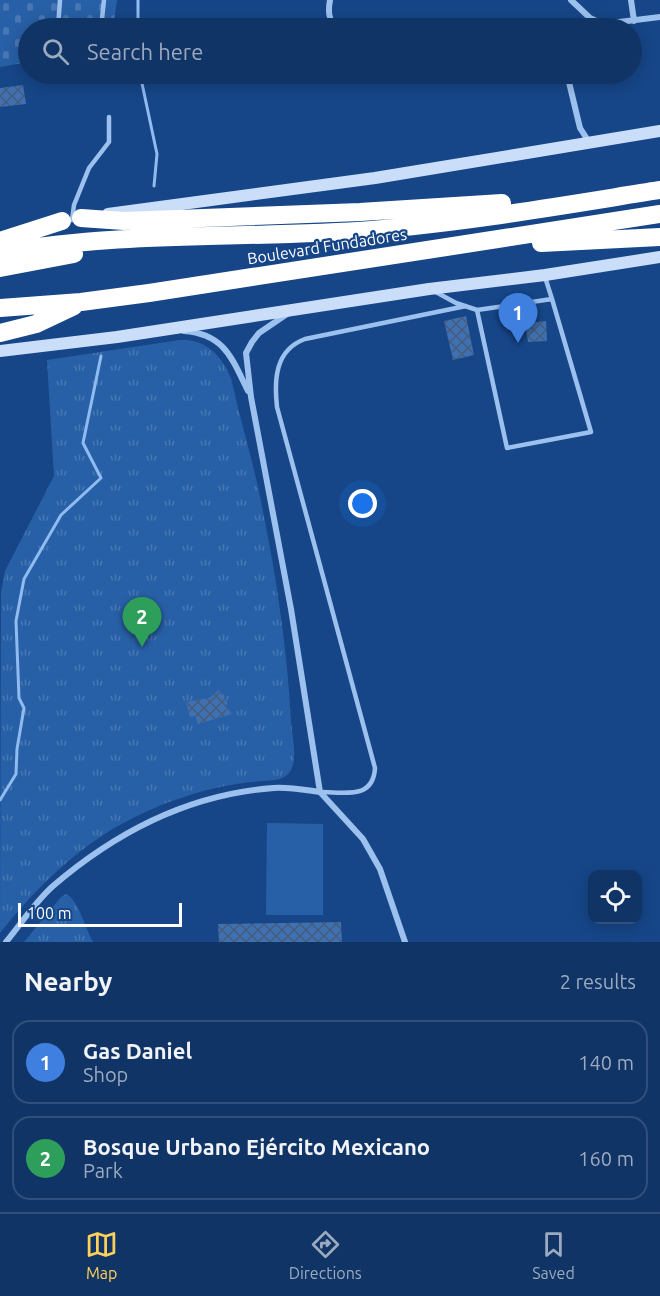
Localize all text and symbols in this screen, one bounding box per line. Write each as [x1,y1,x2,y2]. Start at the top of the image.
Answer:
search box [18,18,642,84]
icon: search [39,35,72,68]
text: Search here [87,39,203,64]
street label: Boulevard Fundadores [246,224,408,268]
pin: 1 [498,294,538,343]
your location [348,489,377,518]
pin: 2 [122,598,162,647]
map controls [588,870,642,924]
button: locate [588,870,642,924]
scale bar [18,900,182,928]
text: 100 m [27,904,72,922]
text: Nearby [24,967,112,996]
text: 2 results [560,970,636,993]
text: Gas Daniel [83,1038,192,1063]
text: 1 [40,1051,51,1074]
text: 140 m [578,1051,634,1074]
text: Shop [83,1063,128,1086]
text: Bosque Urbano Ejército Mexicano [83,1134,430,1159]
text: 2 [40,1147,51,1170]
text: 160 m [578,1147,634,1170]
text: Park [83,1159,123,1182]
tab: Map [85,1228,118,1282]
tab: Directions [289,1228,362,1282]
tab: Saved [532,1228,575,1282]

